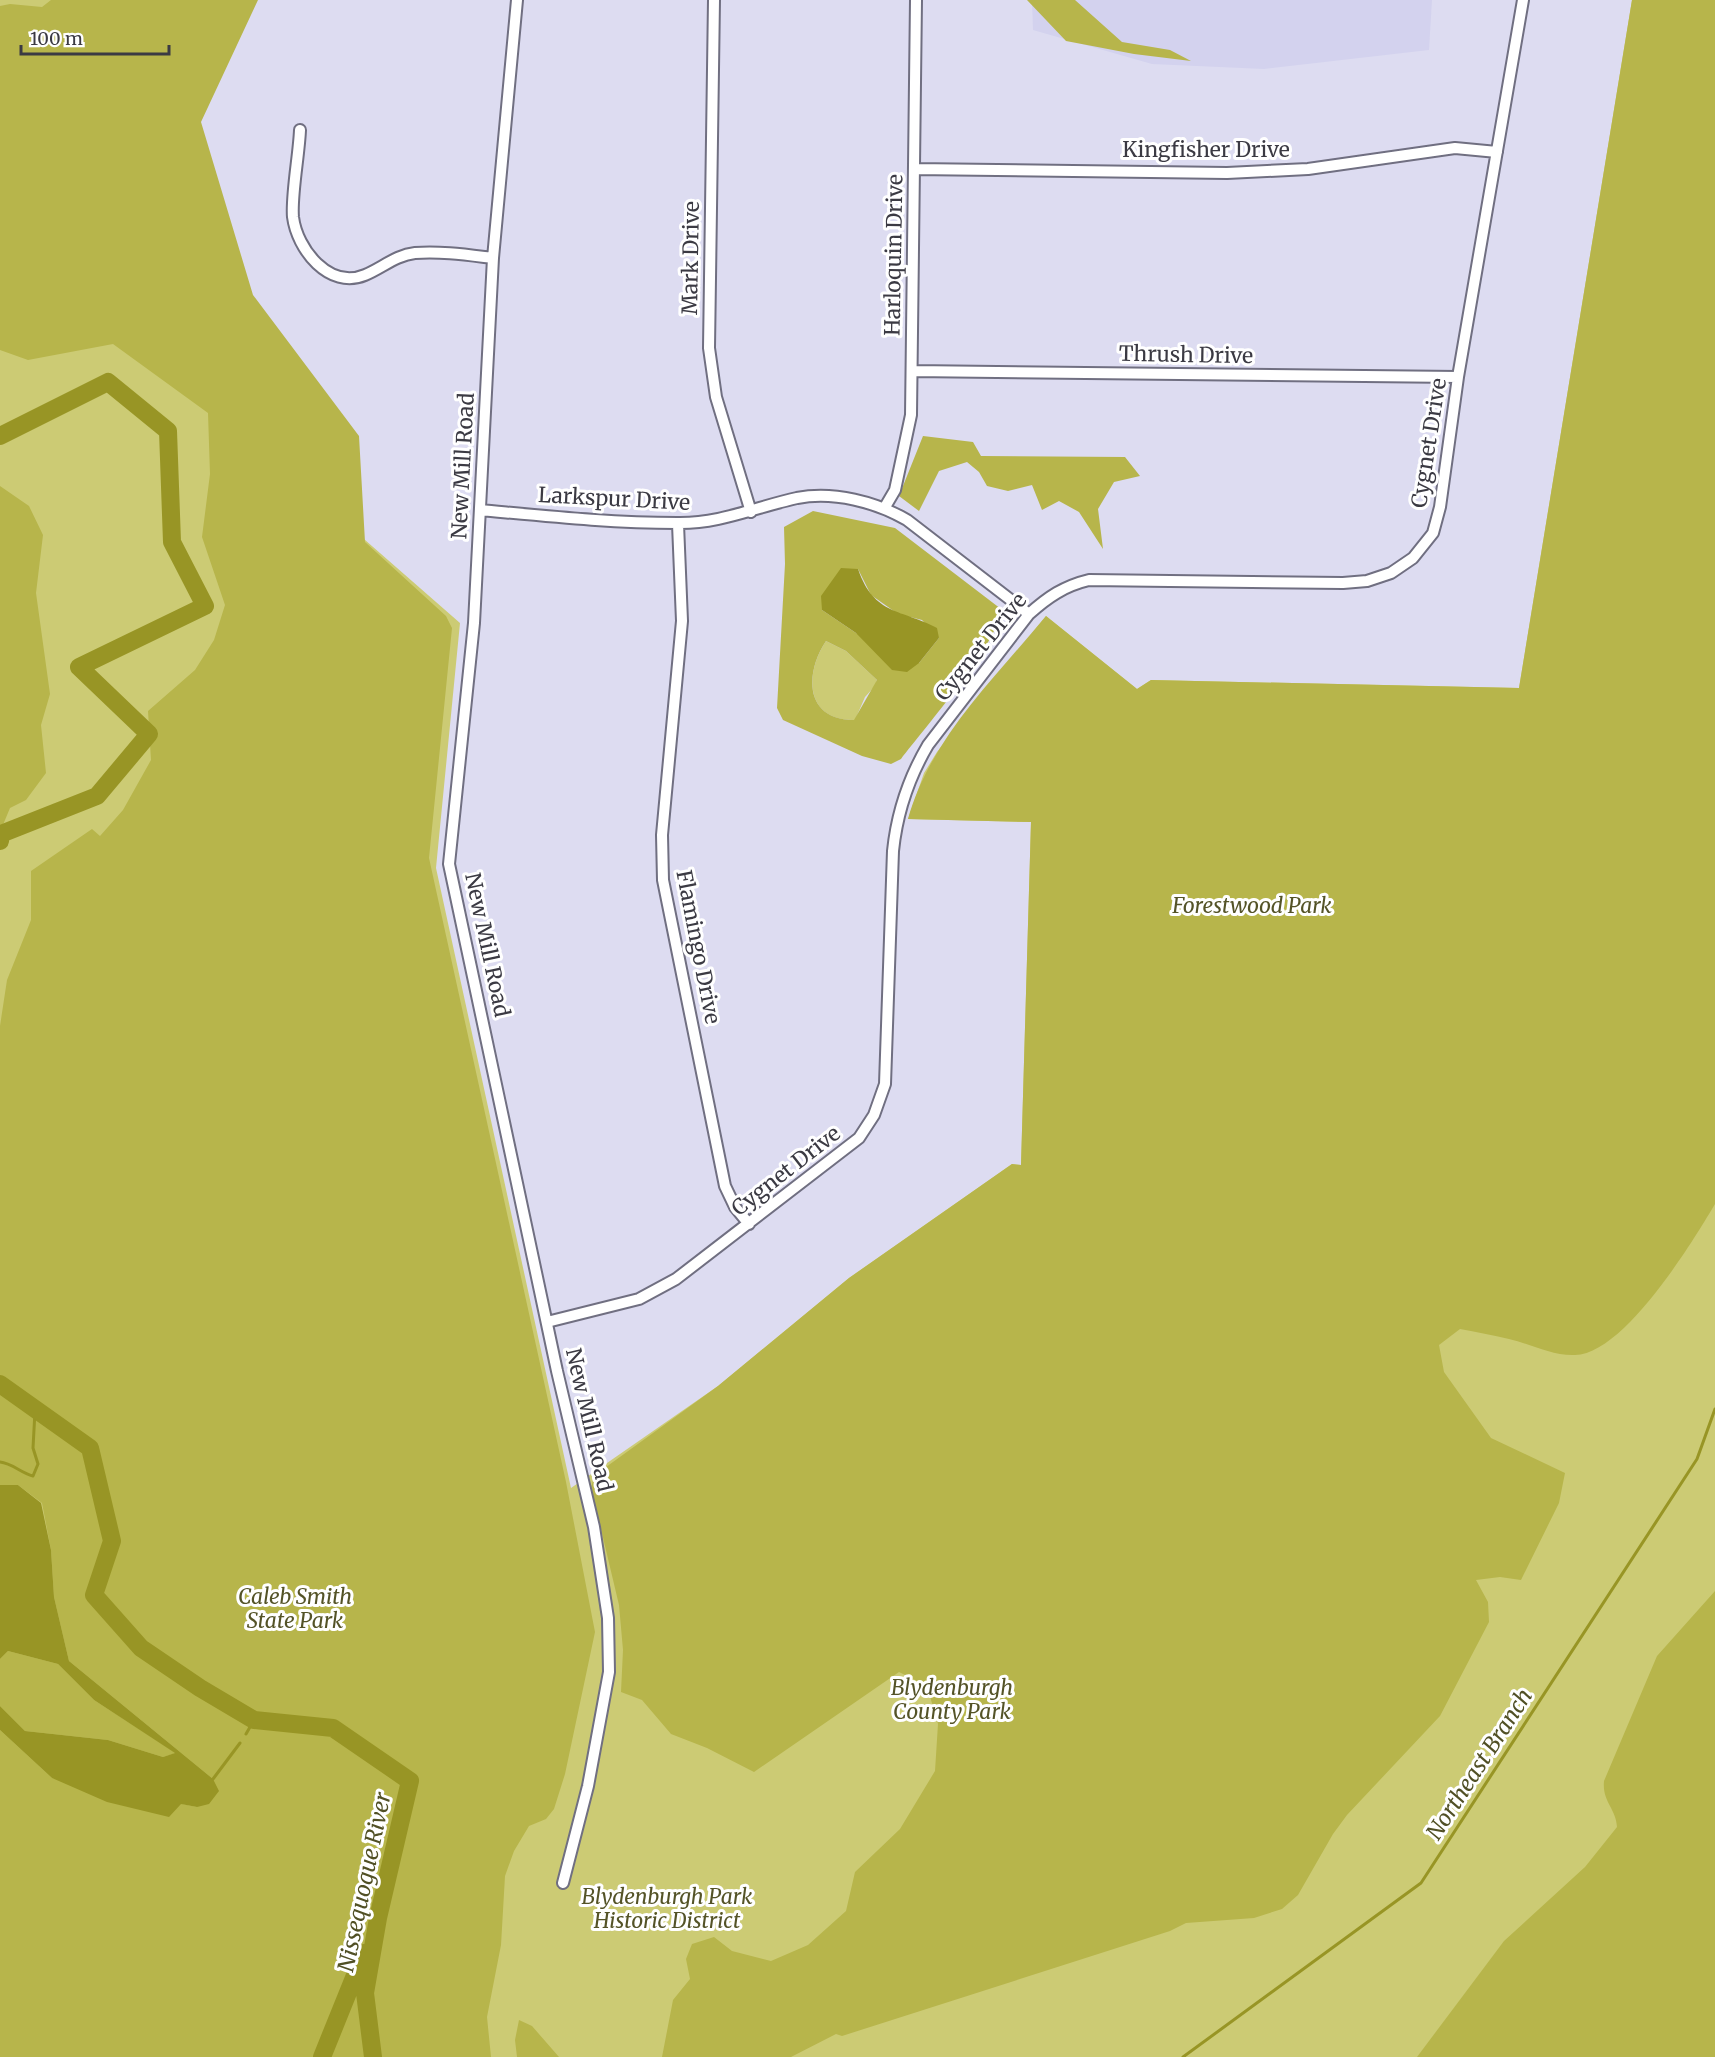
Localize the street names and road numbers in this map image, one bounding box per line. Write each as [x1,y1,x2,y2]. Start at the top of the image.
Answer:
street label: Kingfisher Drive [1122,136,1290,163]
street label: Harloquin Drive [879,174,908,336]
street label: Mark Drive [676,201,705,315]
street label: Thrush Drive [1119,340,1253,369]
street label: Cygnet Drive [1405,376,1452,510]
street label: New Mill Road [445,392,480,540]
street label: Larkspur Drive [537,481,691,516]
street label: Cygnet Drive [929,587,1032,706]
street label: Flamingo Drive [670,868,727,1026]
street label: New Mill Road [459,870,516,1020]
street label: Cygnet Drive [726,1120,846,1222]
street label: New Mill Road [560,1345,619,1495]

